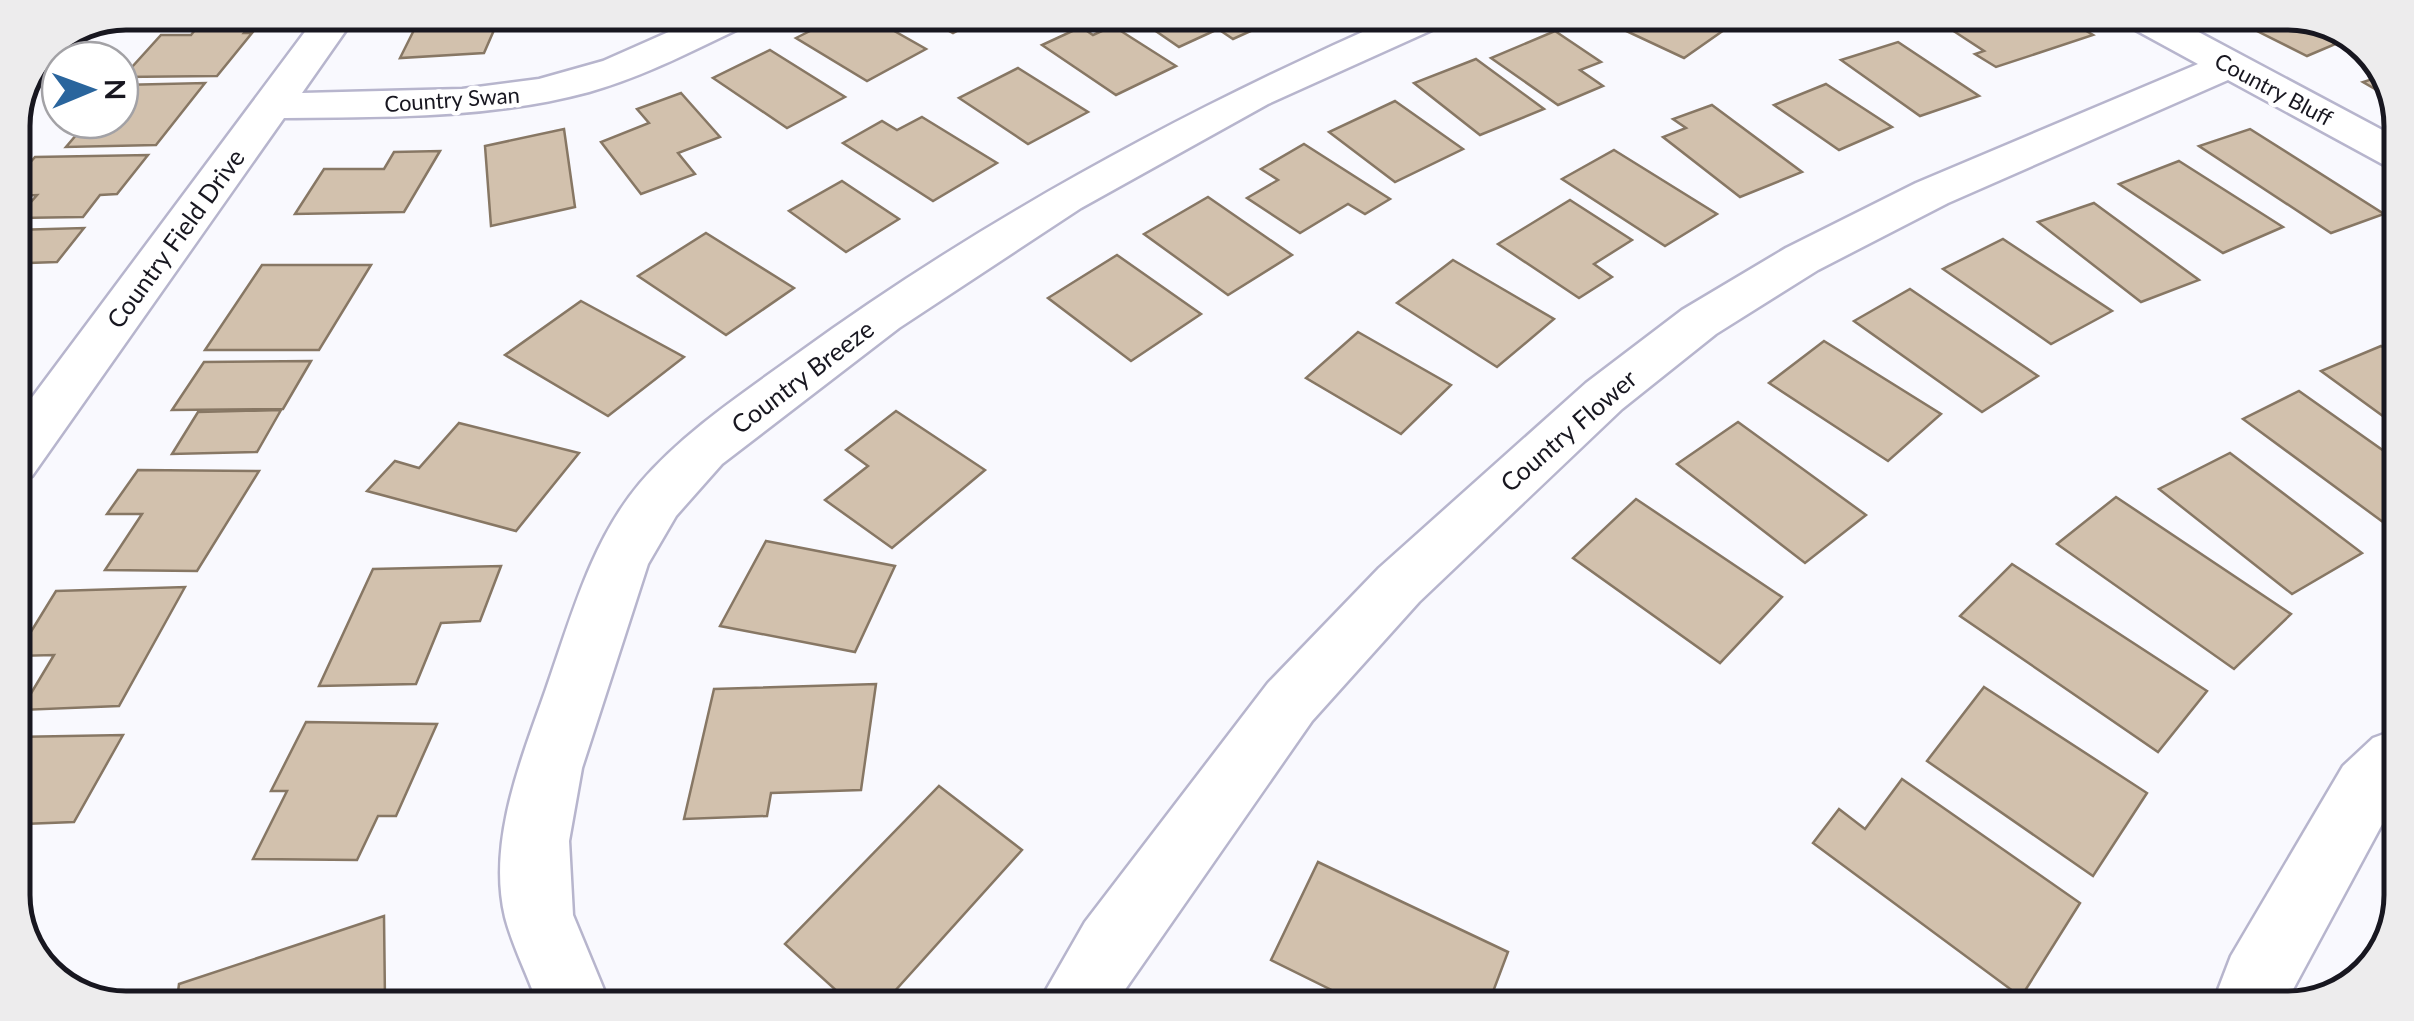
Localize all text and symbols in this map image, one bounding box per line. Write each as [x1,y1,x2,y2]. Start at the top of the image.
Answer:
north arrow [40,40,140,140]
street label: Country Bluff [2210,47,2338,132]
text: N [99,78,133,101]
street label: Country Swan [383,81,521,117]
street label: Country Field Drive [100,143,250,333]
street label: Country Breeze [725,313,879,439]
street label: Country Flower [1494,363,1642,497]

